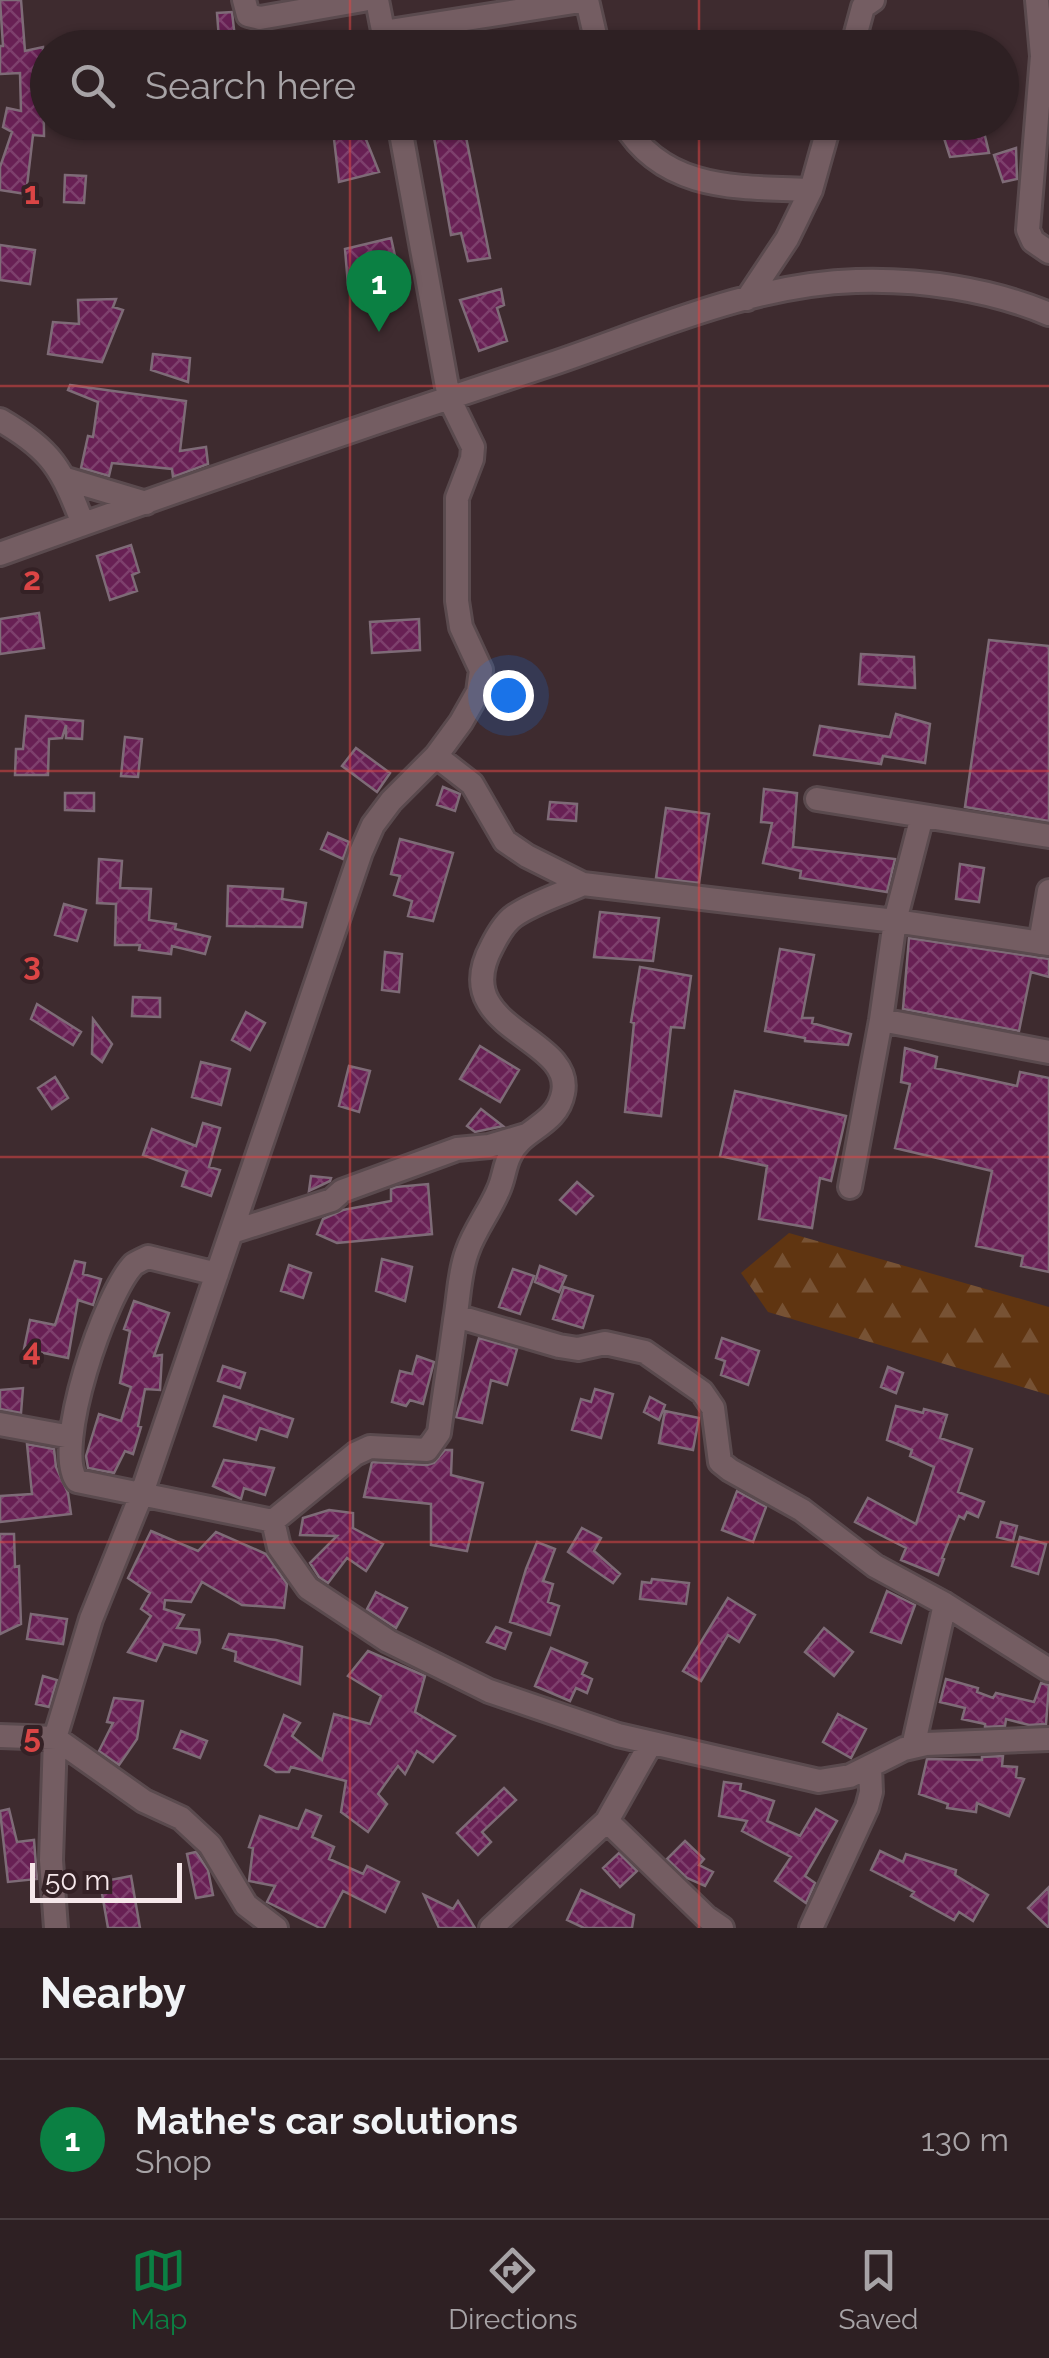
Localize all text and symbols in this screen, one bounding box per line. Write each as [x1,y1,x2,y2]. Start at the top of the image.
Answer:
search box [30,30,1019,140]
icon: search [65,58,120,113]
text: Search here [145,63,356,108]
text: 1 [24,174,40,211]
pin: 1 [346,250,412,332]
text: 2 [23,560,41,597]
your location [483,670,534,721]
text: 3 [23,945,41,982]
text: 4 [23,1331,41,1368]
text: 5 [23,1717,41,1754]
scale bar [30,1858,182,1902]
text: 50 m [45,1864,110,1897]
text: Nearby [40,1969,186,2018]
text: Mathe's car solutions [135,2098,518,2143]
text: 1 [65,2121,80,2158]
text: 130 m [921,2121,1009,2158]
text: Shop [135,2143,212,2180]
tab: Map [130,2243,187,2336]
tab: Directions [448,2243,578,2336]
tab: Saved [838,2243,919,2336]

